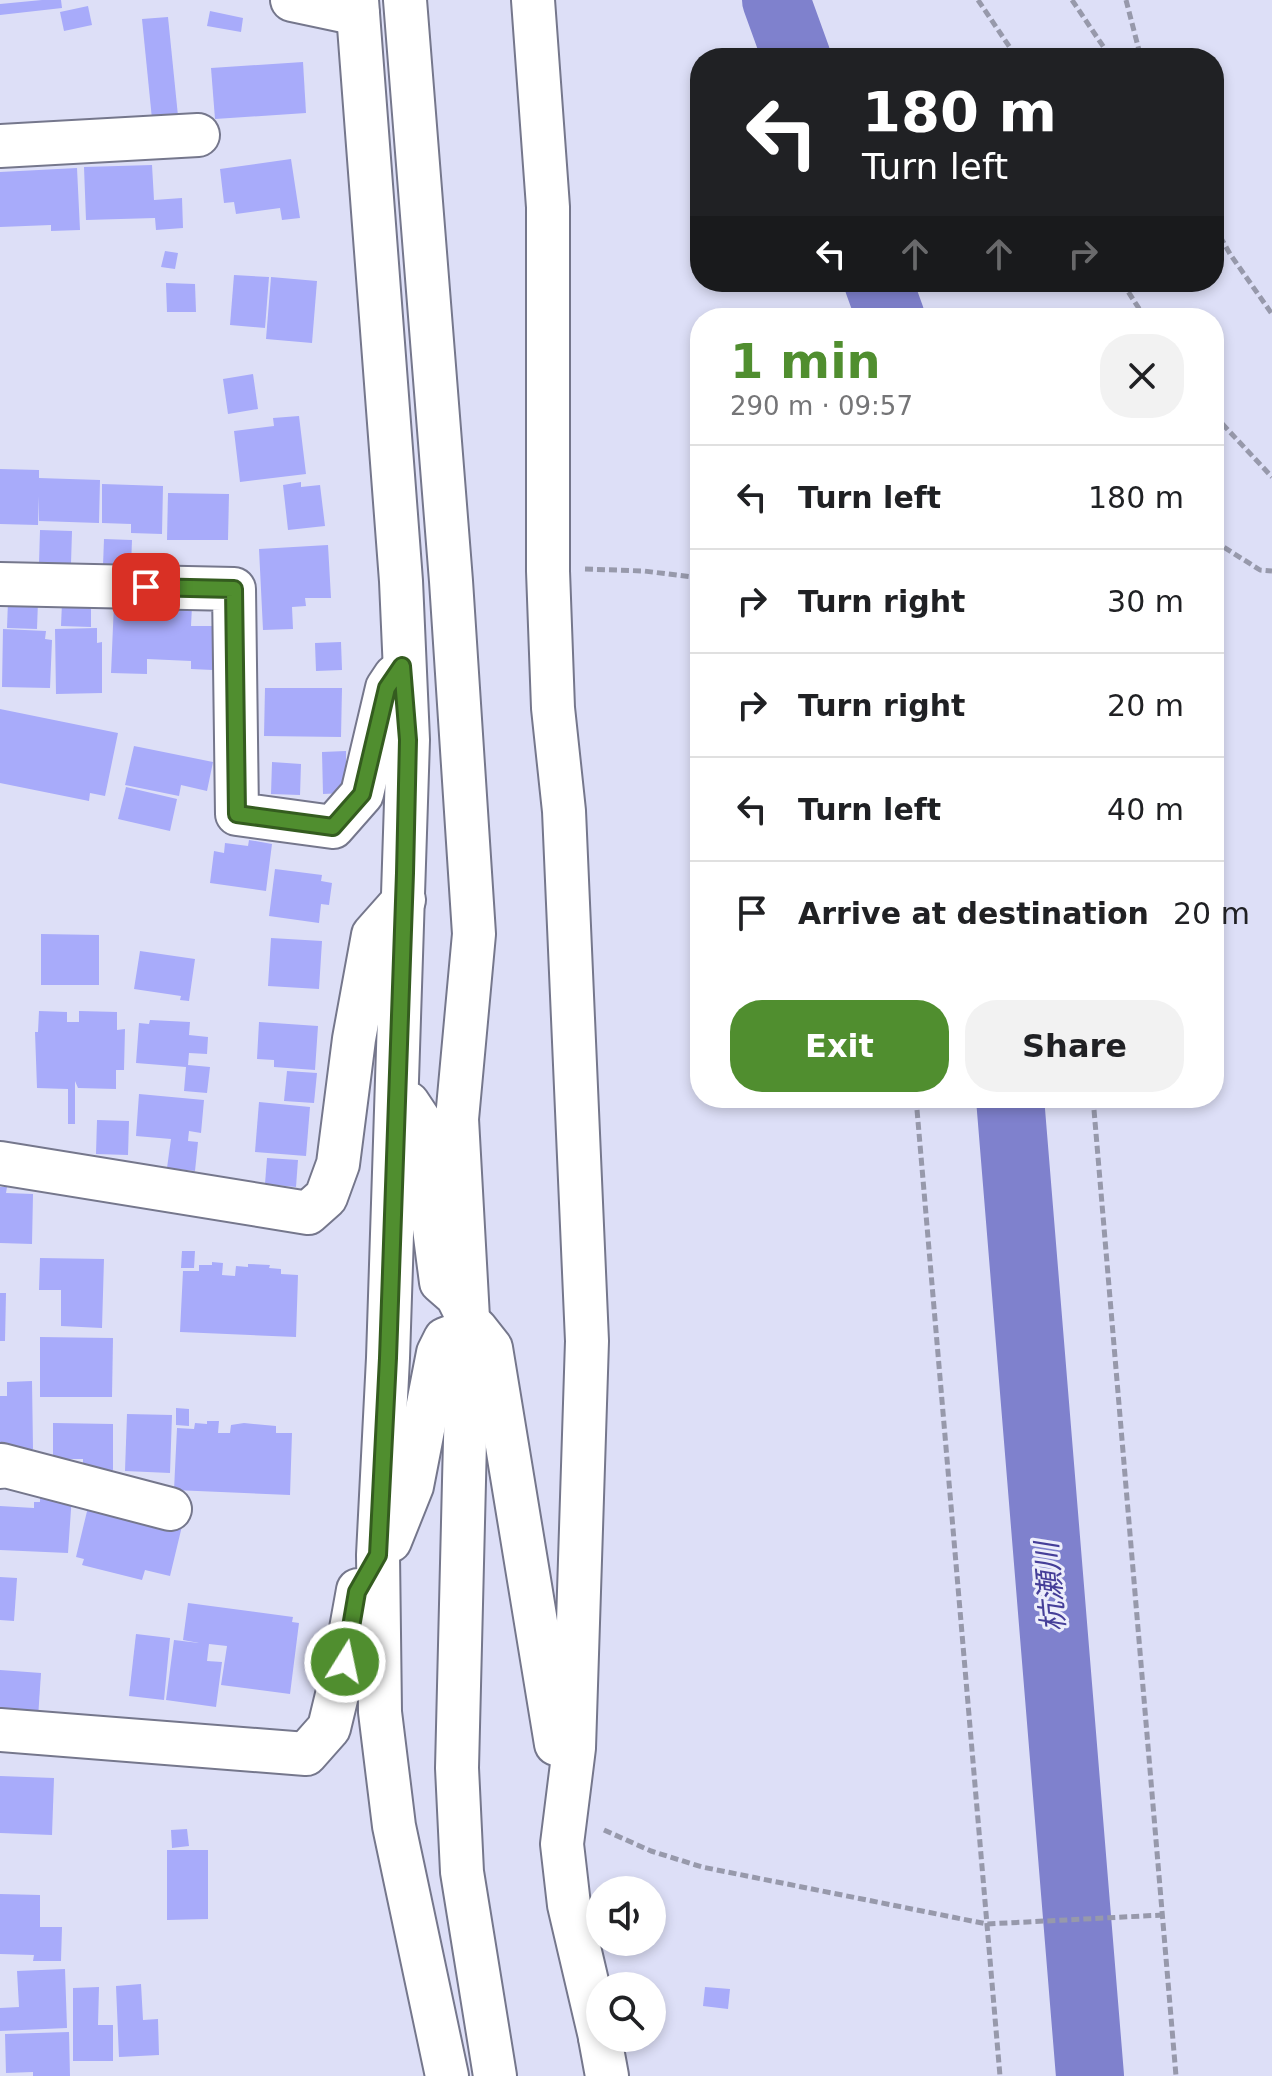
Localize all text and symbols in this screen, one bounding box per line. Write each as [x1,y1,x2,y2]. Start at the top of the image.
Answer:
text: 180 m [862,79,1057,144]
icon: left [730,80,834,184]
text: Turn left [862,146,1008,187]
icon: left [809,232,853,276]
icon: ahead [893,232,937,276]
icon: ahead [977,232,1021,276]
icon: right [1061,232,1105,276]
text: 1 min [730,333,881,389]
button: close [1100,334,1184,418]
text: 290 m · 09:57 [730,391,913,421]
icon: left [730,475,774,519]
text: Turn left [798,480,941,515]
text: 180 m [1088,480,1184,515]
pin [112,553,180,621]
icon: arrive [124,565,168,609]
icon: right [730,579,774,623]
text: Turn right [798,584,965,619]
text: 30 m [1107,584,1184,619]
icon: right [730,683,774,727]
text: Turn right [798,688,965,723]
text: 20 m [1107,688,1184,723]
icon: left [730,787,774,831]
text: Turn left [798,792,941,827]
text: 40 m [1107,792,1184,827]
icon: arrive [730,891,774,935]
text: Arrive at destination [798,896,1149,931]
text: 20 m [1173,896,1250,931]
button: Exit [730,1000,949,1092]
button: Share [965,1000,1184,1092]
water label: 杭瀬川 [1028,1538,1071,1633]
position arrow [303,1620,387,1704]
map controls [586,1876,666,2052]
button: sound [586,1876,666,1956]
button: search [586,1972,666,2052]

